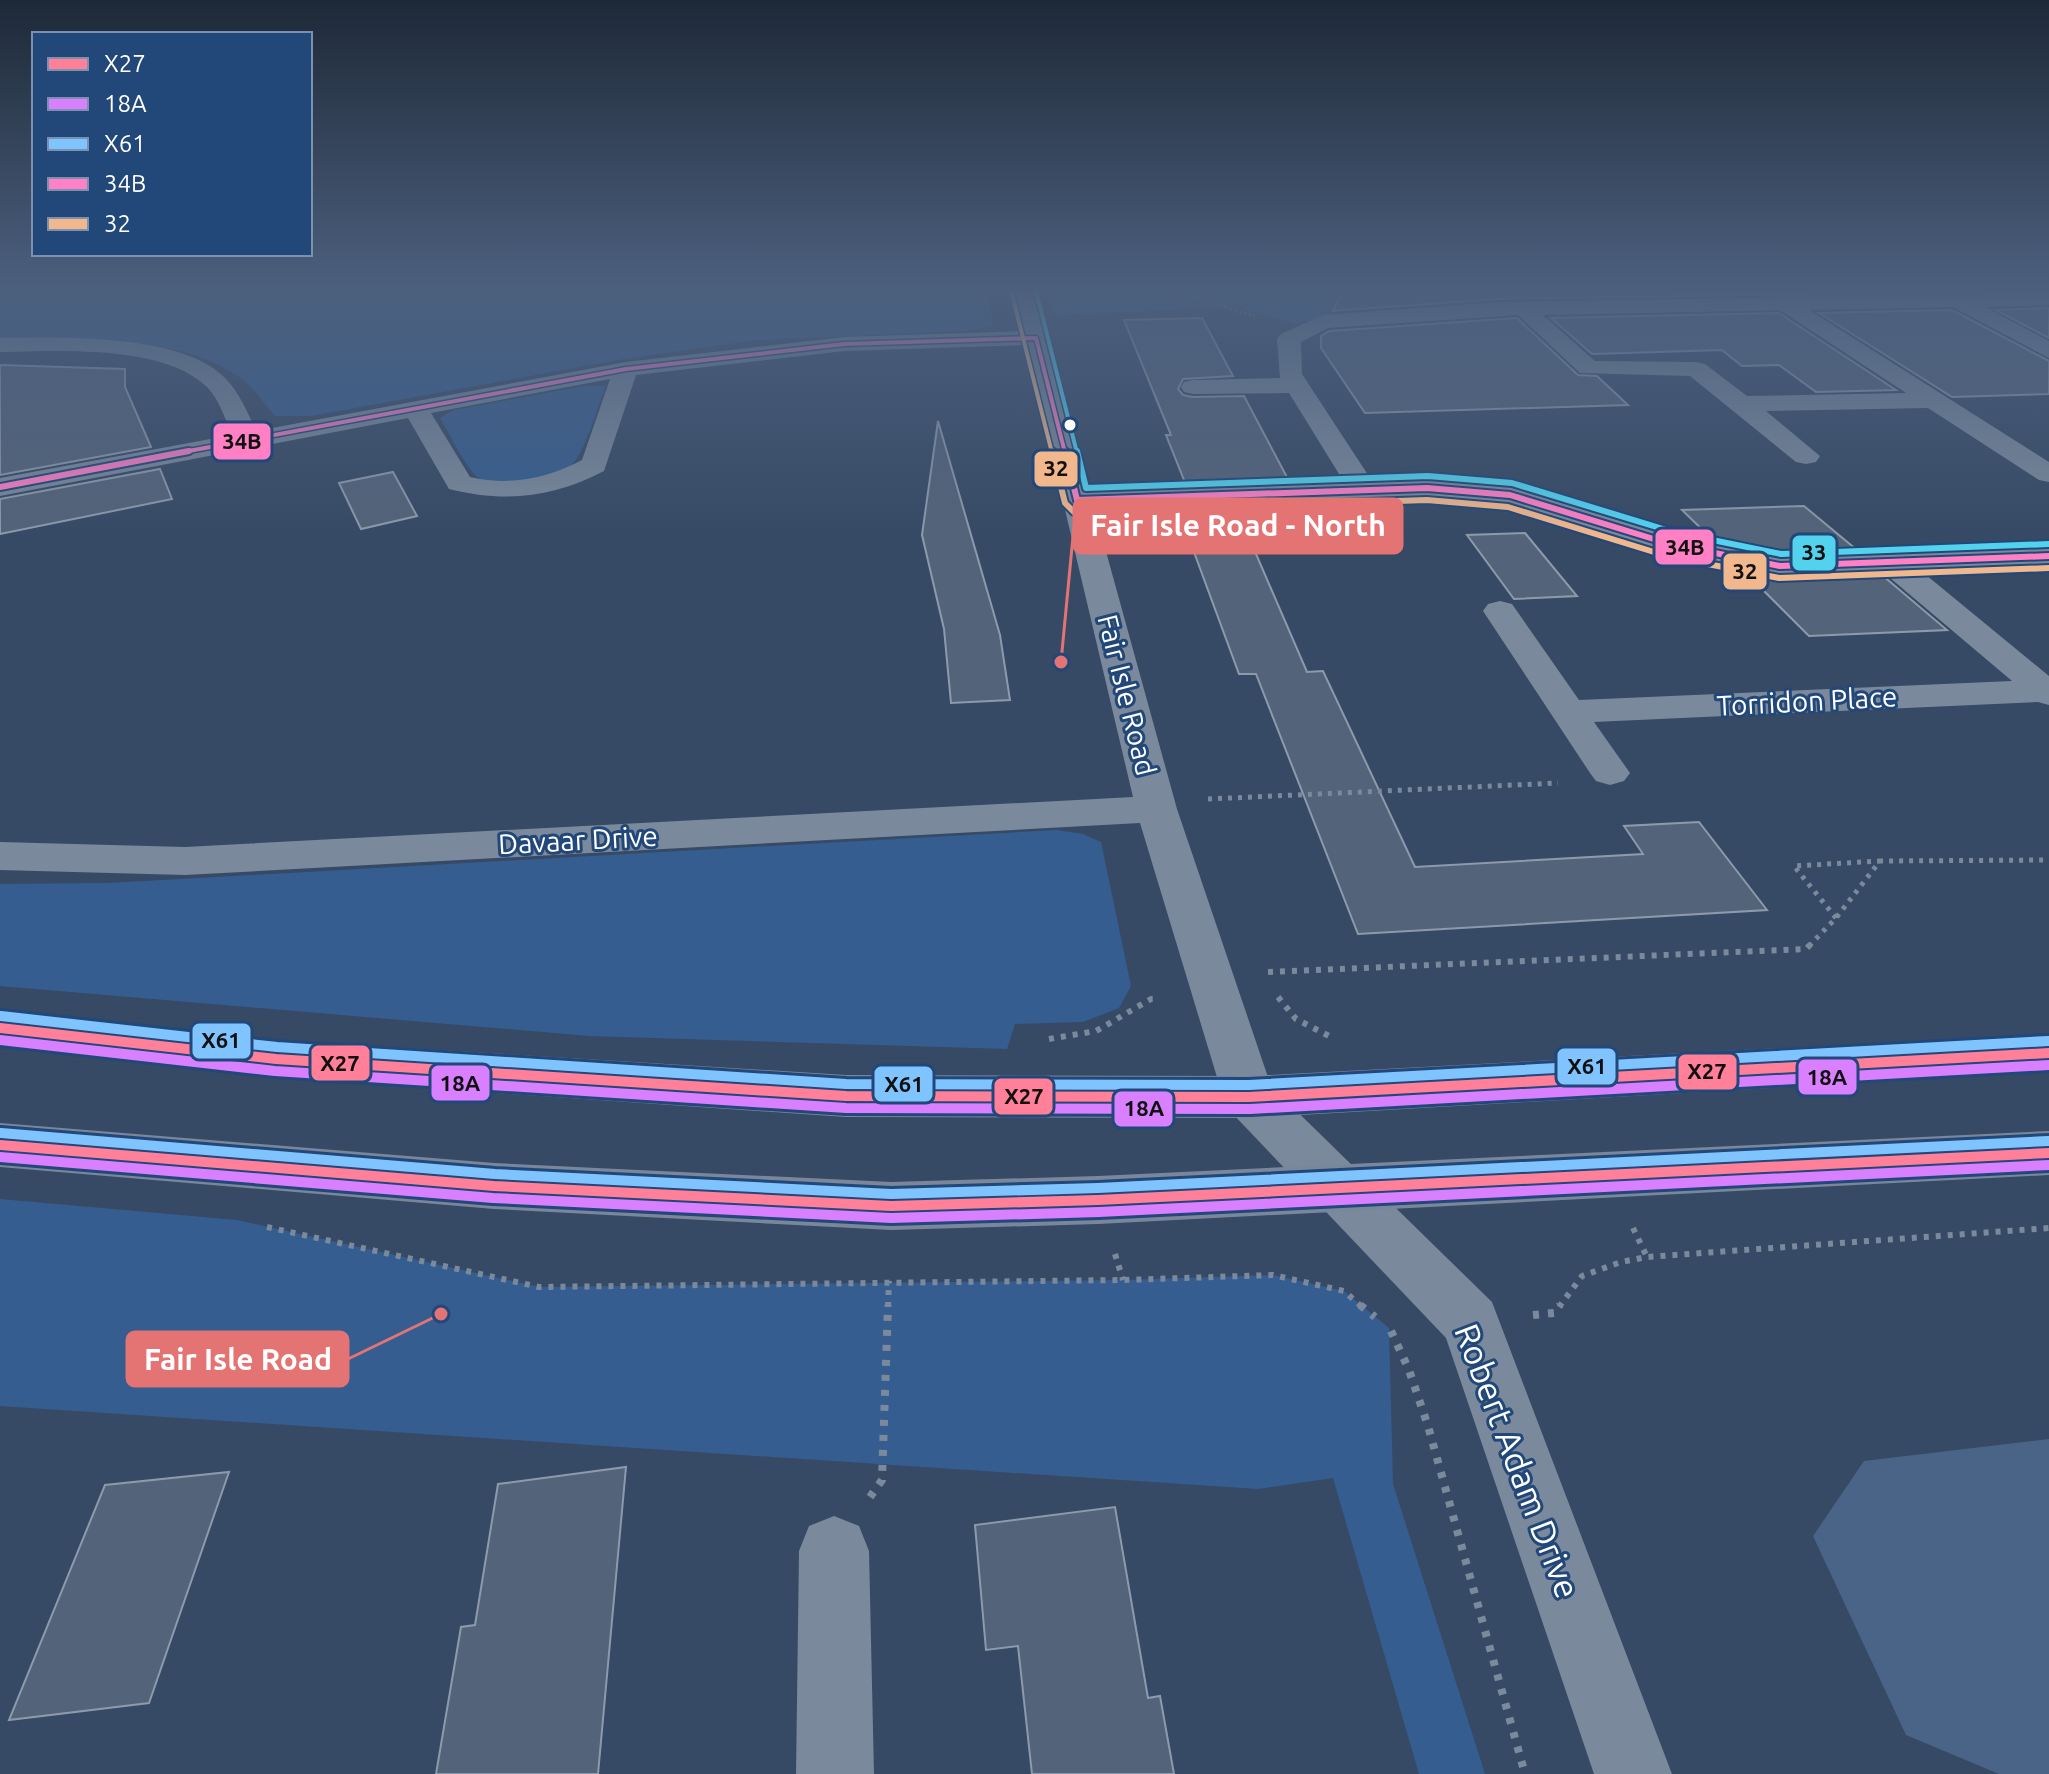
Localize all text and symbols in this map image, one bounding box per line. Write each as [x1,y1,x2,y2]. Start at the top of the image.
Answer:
legend [32,32,312,256]
text: X27 [104,50,146,77]
text: 18A [104,90,147,117]
text: X61 [104,130,146,157]
text: 34B [104,170,146,197]
text: 32 [104,210,131,237]
unlabelled marker [1062,417,1078,433]
line badge: 34B [212,422,272,461]
text: 34B [222,428,262,453]
line badge: 32 [1033,450,1079,488]
text: 32 [1044,455,1068,480]
callout: Fair Isle Road - North [1074,499,1402,553]
text: Fair Isle Road - North [1090,508,1386,542]
line badge: 34B [1654,528,1715,566]
text: 34B [1665,534,1705,559]
line badge: 33 [1791,534,1837,572]
text: 33 [1802,539,1826,564]
line badge: 32 [1722,552,1768,591]
text: 32 [1733,558,1757,583]
street label: Fair Isle Road [1092,611,1162,779]
street label: Torridon Place [1716,680,1898,721]
street label: Davaar Drive [497,820,659,859]
line badge: X61 [191,1022,252,1060]
text: X61 [201,1027,241,1052]
line badge: X27 [310,1044,371,1082]
line badge: X61 [1556,1047,1617,1086]
text: X27 [320,1050,360,1075]
text: X61 [1567,1053,1607,1078]
line badge: X27 [1677,1053,1738,1091]
text: X27 [1687,1058,1727,1083]
line badge: 18A [1797,1058,1858,1096]
line badge: 18A [430,1064,491,1102]
text: 18A [1807,1064,1848,1089]
line badge: X61 [873,1065,934,1103]
text: 18A [440,1070,481,1095]
text: X61 [884,1071,924,1096]
line badge: X27 [993,1077,1054,1116]
text: X27 [1004,1083,1044,1108]
line badge: 18A [1113,1090,1174,1128]
text: 18A [1124,1095,1165,1120]
street label: Robert Adam Drive [1448,1318,1588,1603]
callout: Fair Isle Road [127,1332,348,1386]
text: Fair Isle Road [144,1342,332,1376]

